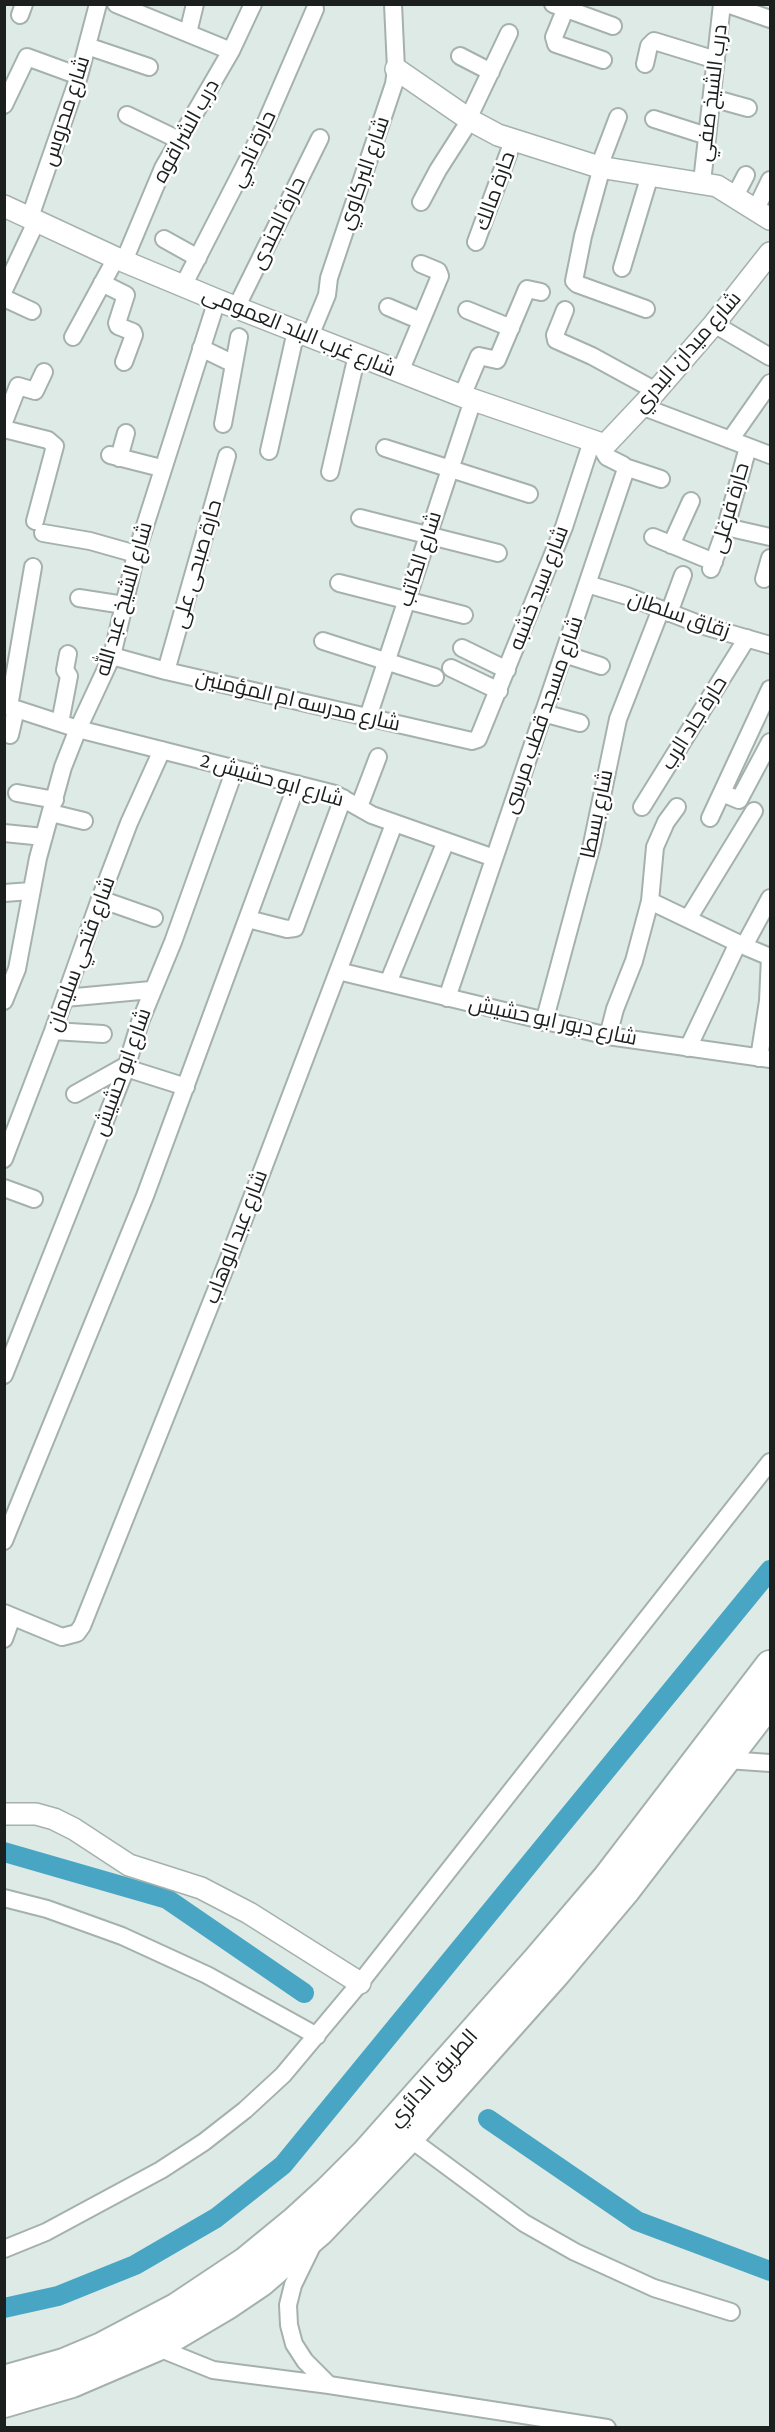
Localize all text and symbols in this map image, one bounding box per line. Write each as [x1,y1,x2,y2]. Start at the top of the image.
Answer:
street label: درب الشيخ صفي [691,23,733,163]
street label: شارع محروس [36,53,96,169]
street label: درب الشراقوه [147,75,225,187]
street label: حارة ناجي [224,107,282,191]
street label: شارع البركاوي [333,113,395,233]
street label: حارة مالك [469,148,521,234]
street label: حارة الجندى [245,173,311,273]
street label: شارع غرب البلد العمومى [199,282,399,382]
street label: شارع ميدان البدري [628,286,746,418]
street label: حارة فرغلى [705,460,755,556]
street label: حارة صبحى على [167,497,227,631]
street label: شارع الكاتب [393,508,447,610]
street label: شارع الشيخ عبد الله [90,519,158,679]
street label: شارع سيد خشبه [504,522,574,654]
street label: زقاق سلطان [625,586,733,644]
street label: شارع مسجد قطب مرسى [497,613,589,817]
street label: شارع مدرسه ام المؤمنين [193,665,403,737]
street label: حارة جاد الرب [655,671,733,775]
street label: شارع ابو حشيش 2 [197,747,347,813]
street label: شارع بسطا [575,767,619,861]
street label: شارع فتحي سليمان [41,873,121,1035]
street label: شارع دبور ابو حشيش [467,991,639,1051]
street label: شارع ابو حشيش [87,1005,157,1139]
street label: شارع عبد الوهاب [199,1166,273,1308]
street label: الطريق الدائري [383,2024,483,2132]

